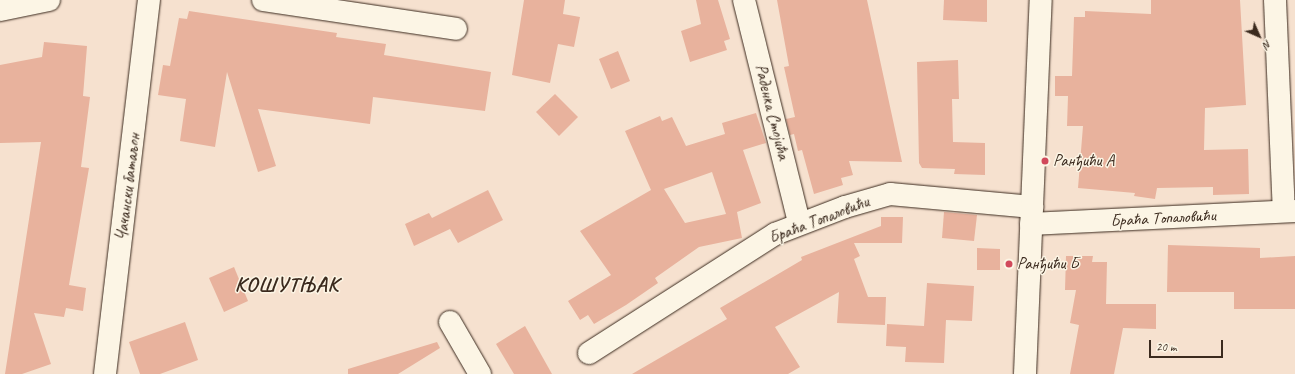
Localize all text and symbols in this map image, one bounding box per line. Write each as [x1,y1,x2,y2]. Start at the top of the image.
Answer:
north arrow [1239,16,1279,56]
text: N [1260,37,1275,52]
street label: Раденка Стојића [750,62,794,162]
street label: Чачански батаљон [111,131,145,243]
place label: Ранђићи А [1053,151,1114,171]
marker: Ранђићи А [1040,156,1050,166]
street label: Браћа Топаловићи [768,192,870,248]
street label: Браћа Топаловићи [1111,205,1215,231]
place label: Ранђићи Б [1017,254,1078,274]
marker: Ранђићи Б [1004,259,1014,269]
district label: КОШУТЊАК [233,271,341,297]
scale bar [1151,332,1225,358]
text: 20 m [1156,339,1176,355]

